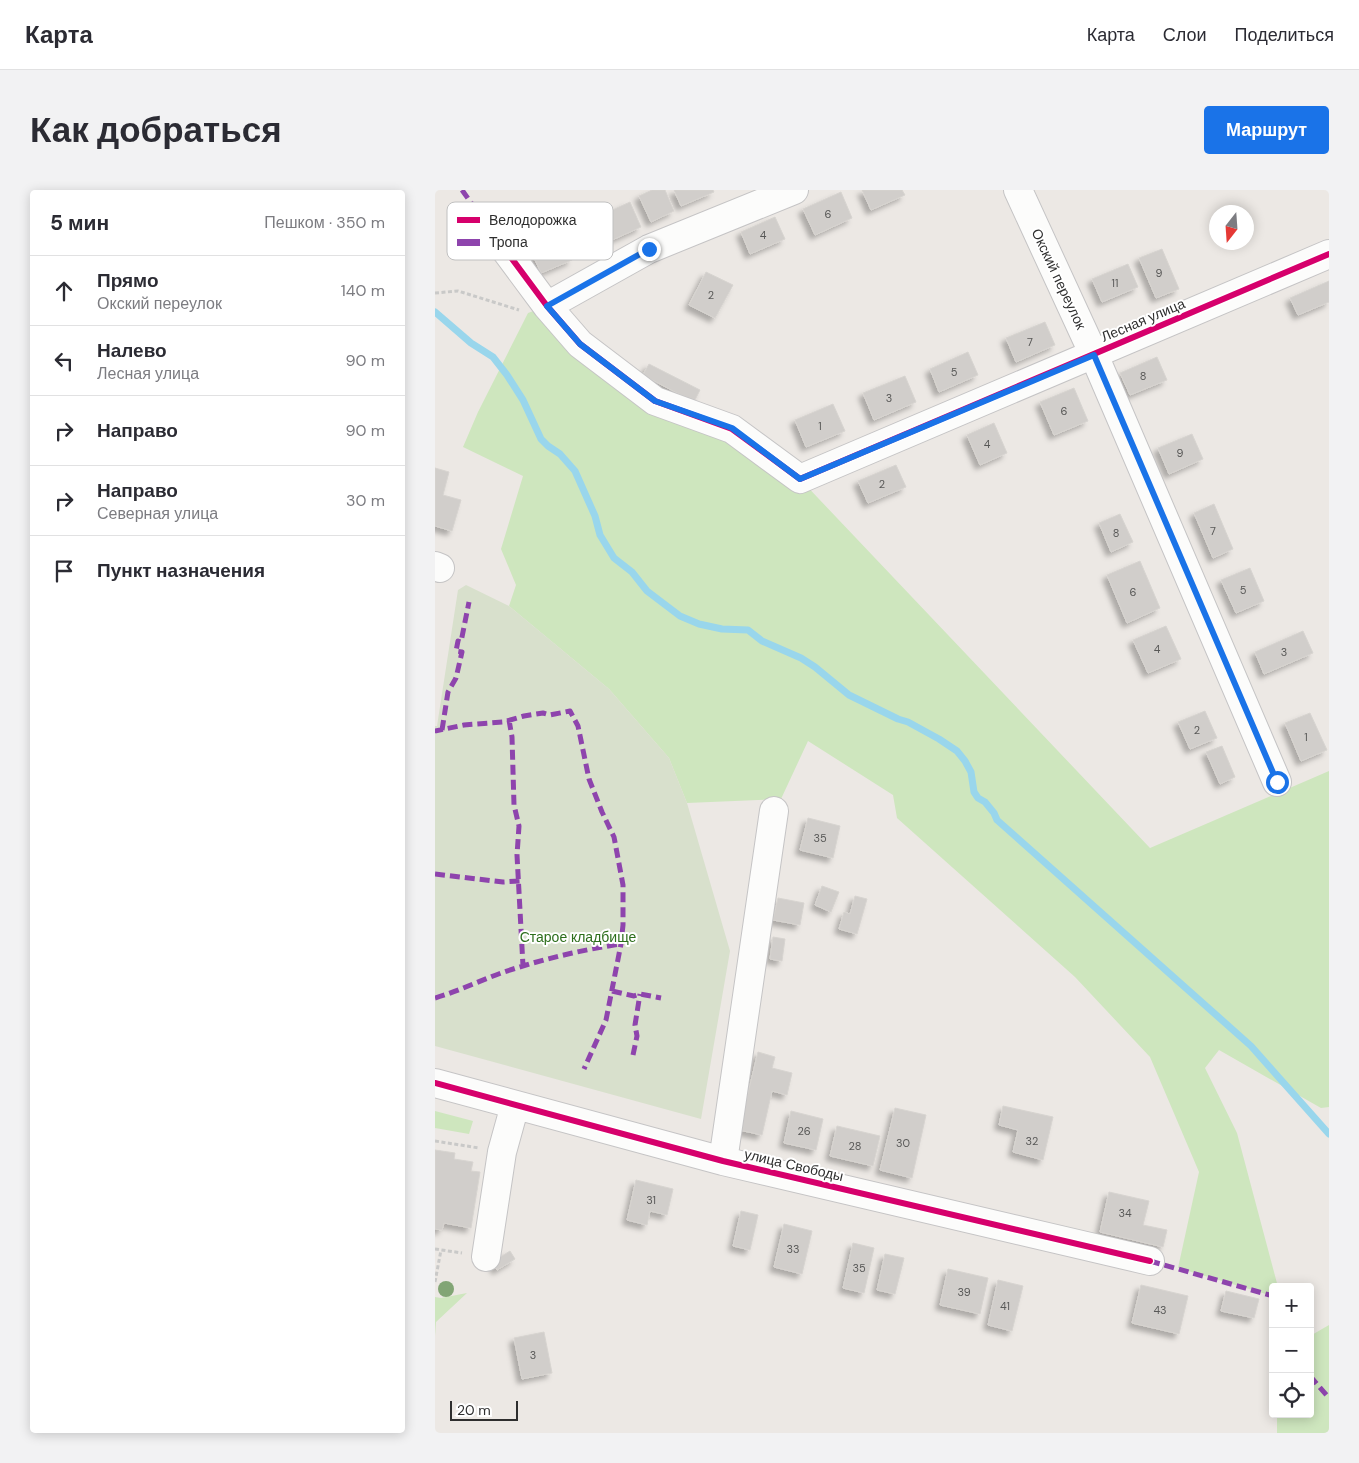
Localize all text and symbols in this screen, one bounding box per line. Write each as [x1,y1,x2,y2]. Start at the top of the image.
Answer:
text: Карта [25,19,93,50]
text: Карта [1087,23,1135,47]
text: Слои [1163,23,1207,47]
text: Поделиться [1235,23,1334,47]
button: Маршрут [1204,106,1329,154]
text: Как добраться [30,107,282,153]
legend [447,202,613,260]
north arrow [1209,205,1254,250]
house number: 6 [825,207,832,221]
text: 5 мин [50,209,109,237]
text: Велодорожка [489,211,577,229]
text: Пешком · 350 m [264,212,385,233]
street label: Окский переулок [1028,226,1091,333]
house number: 4 [760,228,767,242]
text: Тропа [489,233,528,251]
route end [638,238,661,261]
house number: 9 [1156,266,1163,280]
text: Прямо [97,268,159,293]
house number: 11 [1112,276,1118,290]
icon: ahead [50,277,78,305]
text: 140 m [341,280,385,301]
house number: 2 [708,288,714,302]
text: Окский переулок [97,293,222,314]
street label: Лесная улица [1098,294,1188,346]
house number: 7 [1027,335,1033,349]
text: Налево [97,338,167,363]
icon: left [50,347,78,375]
text: 90 m [345,350,385,371]
text: Лесная улица [97,363,199,384]
house number: 5 [951,365,958,379]
house number: 8 [1140,369,1146,383]
house number: 3 [886,391,892,405]
house number: 6 [1061,404,1068,418]
icon: right [50,417,78,445]
text: Направо [97,418,178,443]
house number: 1 [818,419,822,433]
text: 90 m [345,420,385,441]
house number: 4 [984,437,991,451]
house number: 9 [1177,446,1184,460]
house number: 2 [879,477,885,491]
text: Направо [97,478,178,503]
icon: right [50,487,78,515]
text: 30 m [346,490,385,511]
text: Северная улица [97,503,218,524]
house number: 7 [1210,524,1216,538]
house number: 8 [1113,526,1119,540]
icon: arrive [50,557,78,585]
text: Пункт назначения [97,558,265,583]
house number: 5 [1240,583,1247,597]
house number: 6 [1130,585,1137,599]
house number: 4 [1154,642,1161,656]
house number: 3 [1281,645,1287,659]
house number: 2 [1194,723,1200,737]
house number: 1 [1304,730,1308,744]
route start [1266,771,1289,794]
house number: 35 [813,831,827,845]
park label: Старое кладбище [520,928,637,946]
house number: 26 [797,1124,811,1138]
house number: 32 [1026,1134,1038,1148]
house number: 30 [896,1136,910,1150]
house number: 28 [849,1139,861,1153]
street label: улица Свободы [743,1145,845,1185]
house number: 31 [646,1193,656,1207]
house number: 34 [1118,1206,1132,1220]
house number: 33 [786,1242,800,1256]
house number: 35 [852,1261,866,1275]
map controls [1269,1283,1314,1418]
button: + [1269,1283,1314,1328]
house number: 39 [957,1285,971,1299]
house number: 41 [1000,1299,1010,1313]
house number: 43 [1153,1303,1167,1317]
button: − [1269,1328,1314,1373]
house number: 3 [530,1348,536,1362]
button: locate [1269,1373,1314,1418]
scale bar [450,1398,517,1421]
text: 20 m [457,1401,491,1419]

